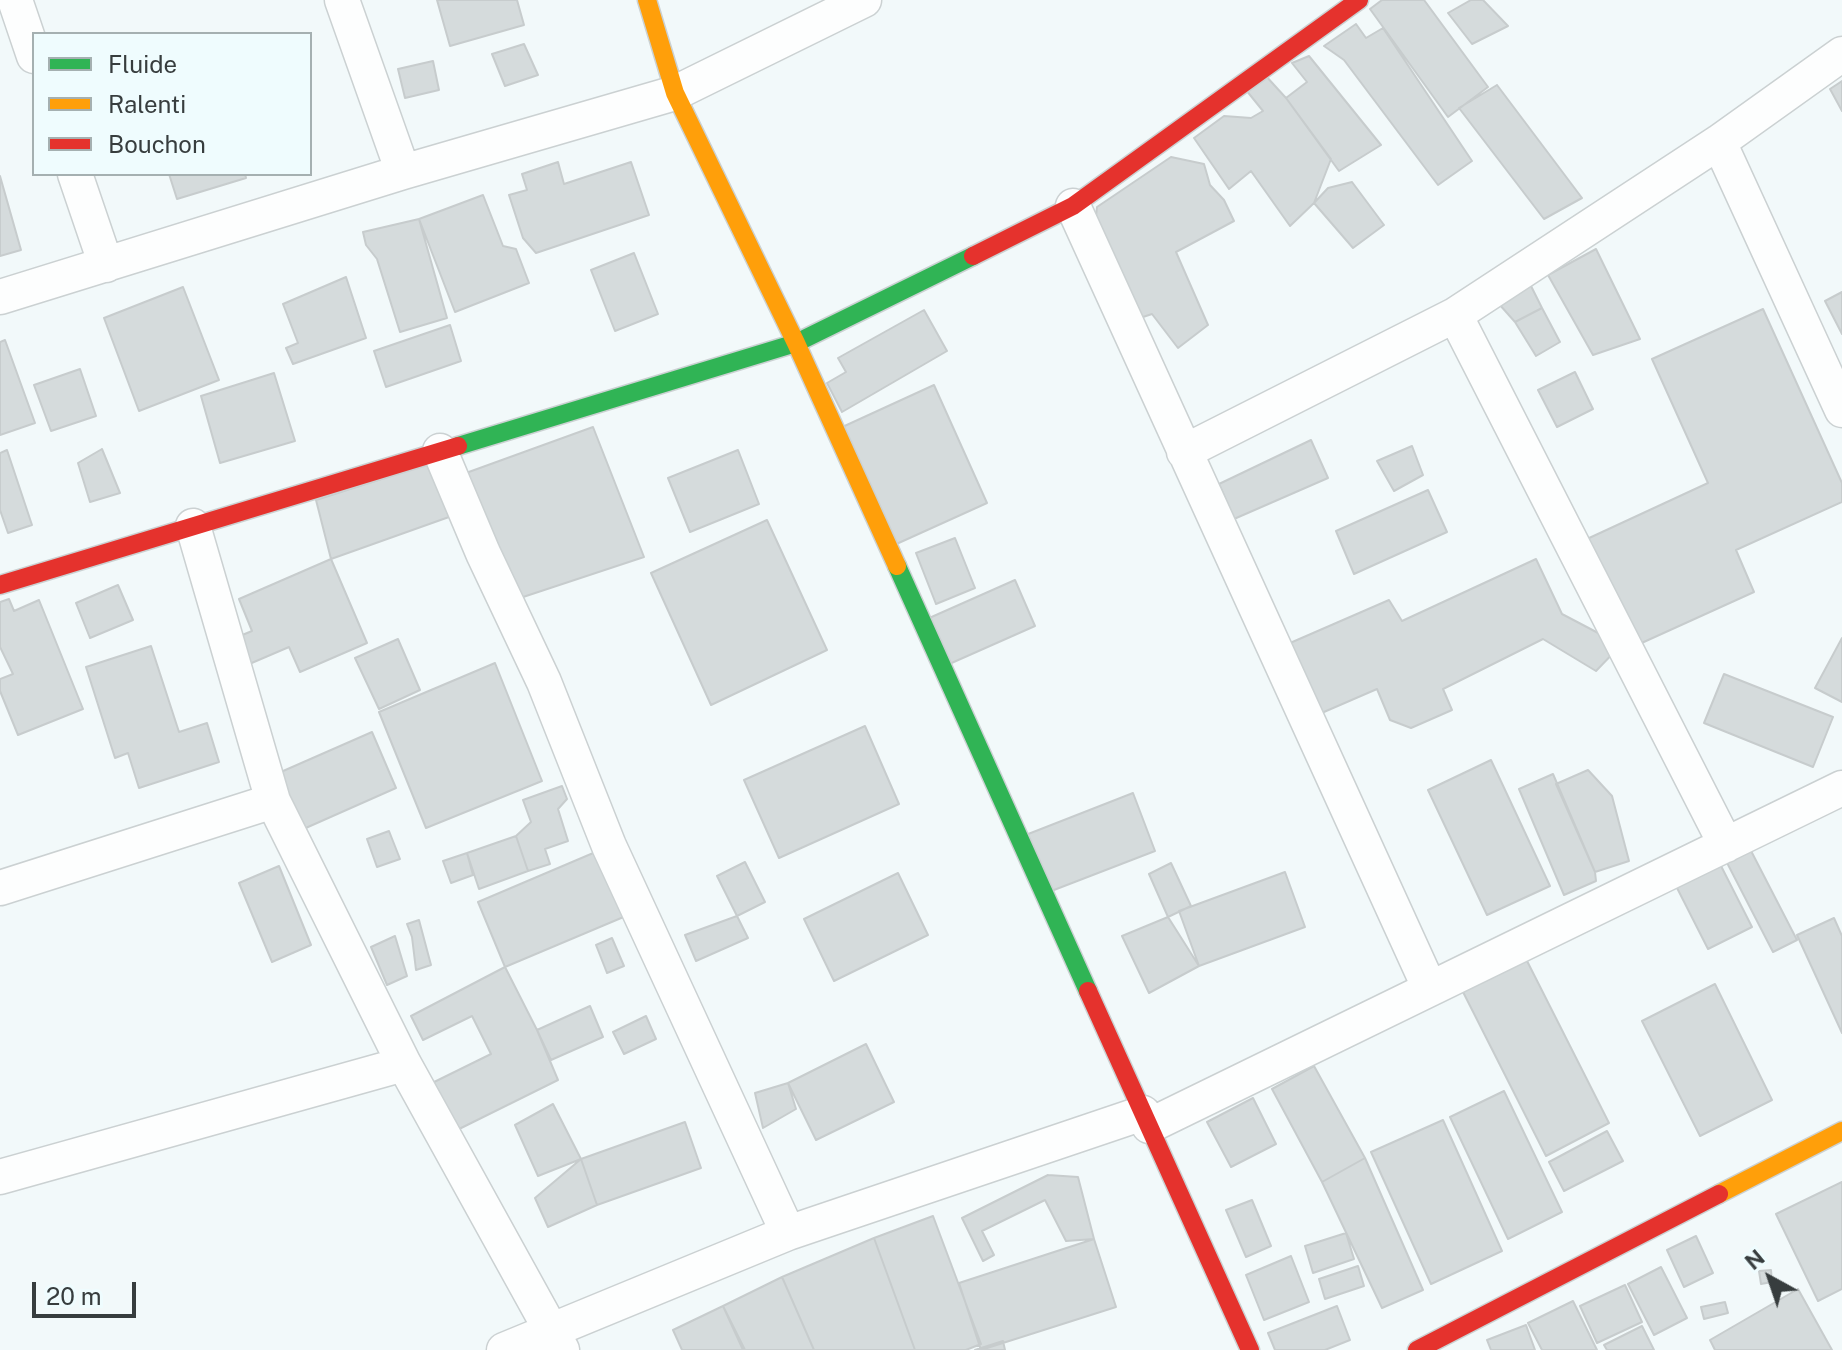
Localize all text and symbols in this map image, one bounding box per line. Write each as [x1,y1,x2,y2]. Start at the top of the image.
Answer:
legend [32,32,312,176]
text: Fluide [108,50,177,78]
text: Ralenti [108,90,186,118]
text: Bouchon [108,130,206,158]
north arrow [1730,1238,1810,1318]
text: N [1740,1244,1770,1275]
scale bar [36,1266,140,1316]
text: 20 m [46,1282,102,1310]

